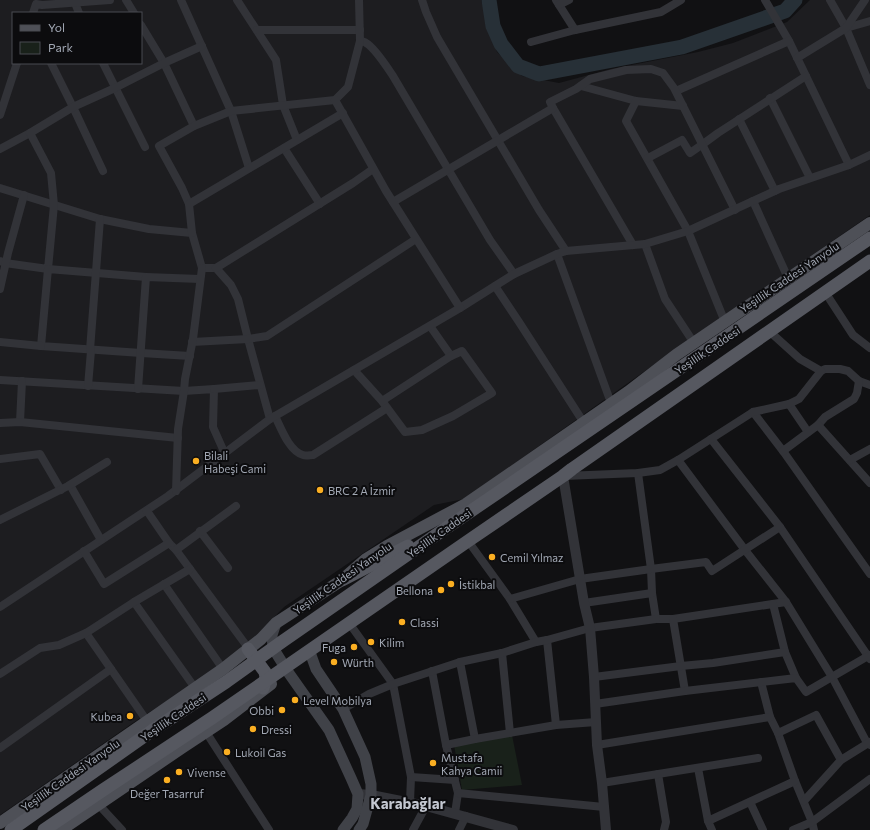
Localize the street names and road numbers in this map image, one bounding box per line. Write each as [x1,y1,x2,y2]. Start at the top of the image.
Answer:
street label: Yeşillik Caddesi Yanyolu [737,239,841,315]
street label: Yeşillik Caddesi [672,323,742,377]
street label: Yeşillik Caddesi [404,506,474,560]
street label: Yeşillik Caddesi Yanyolu [290,539,394,617]
street label: Yeşillik Caddesi [138,690,208,744]
street label: Yeşillik Caddesi Yanyolu [18,736,122,814]

